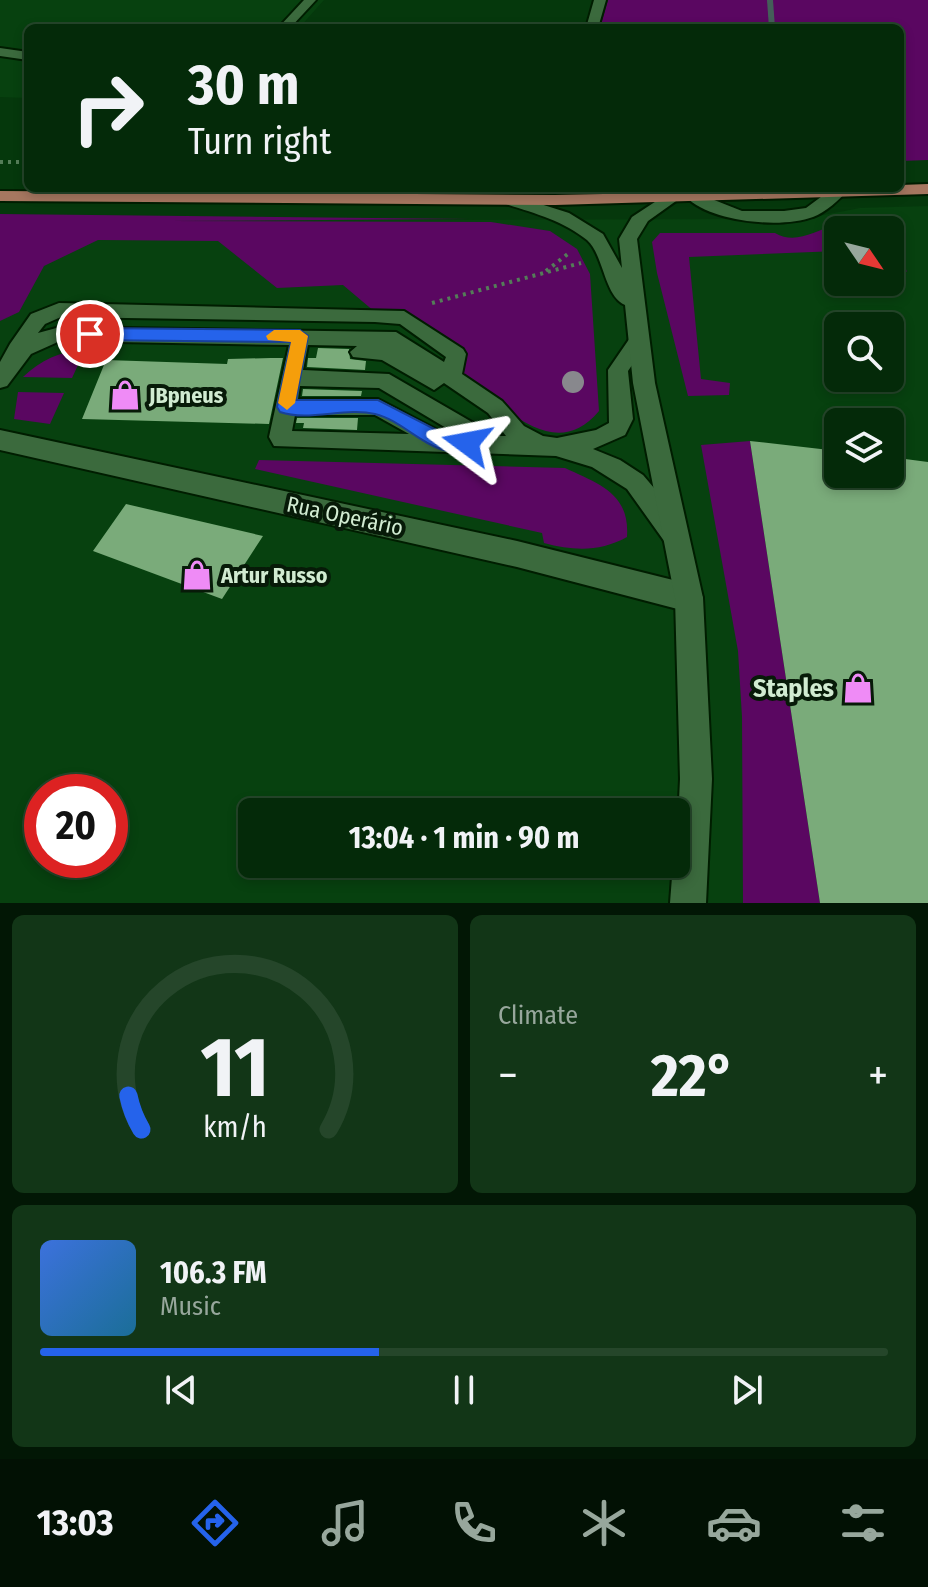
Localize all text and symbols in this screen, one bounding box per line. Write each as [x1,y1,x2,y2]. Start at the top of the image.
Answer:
text: 30 m [188,52,299,119]
icon: right [56,56,160,160]
text: Turn right [188,120,331,164]
north arrow [824,216,904,296]
map controls [824,216,904,488]
pin [56,300,124,368]
icon: arrive [68,312,112,356]
button: search [824,312,904,392]
shop icon: JBpneus [108,378,142,412]
place label: JBpneus [148,382,224,409]
position arrow [425,401,509,485]
button: layers [824,408,904,488]
street label: Rua Operário [284,490,406,542]
shop icon: Artur Russo [180,558,214,592]
place label: Artur Russo [220,562,328,589]
shop icon: Staples [841,671,875,705]
place label: Staples [753,673,834,704]
speed limit sign: 20 [24,774,128,878]
text: 13:04 · 1 min · 90 m [349,820,579,856]
text: Climate [498,1000,578,1031]
text: 11 [201,1018,269,1118]
text: 22° [651,1040,735,1112]
text: − [498,1049,518,1102]
text: + [868,1049,888,1102]
text: km/h [203,1110,267,1145]
text: 106.3 FM [160,1255,267,1291]
text: Music [160,1291,221,1322]
icon: previous [159,1368,203,1412]
icon: pause [442,1368,486,1412]
icon: next [725,1368,769,1412]
icon: directions [187,1495,243,1551]
icon: music [317,1495,373,1551]
icon: phone [446,1495,502,1551]
icon: climate [576,1495,632,1551]
icon: car [706,1495,762,1551]
icon: filters [835,1495,891,1551]
text: 13:03 [37,1501,114,1545]

